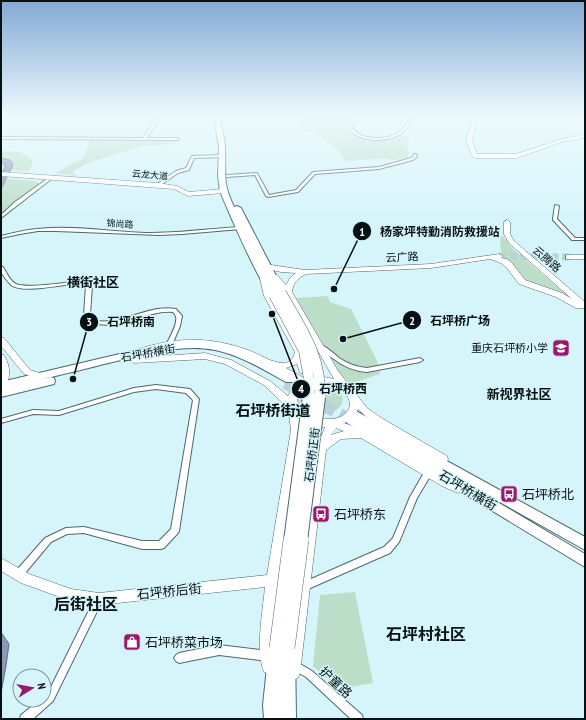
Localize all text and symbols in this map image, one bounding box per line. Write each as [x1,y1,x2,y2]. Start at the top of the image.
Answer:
street label: 云龙大道 [132,167,168,182]
street label: 锦尚路 [106,217,134,230]
callout: 杨家坪特勤消防救援站 [352,219,508,243]
text: 1 [359,224,365,239]
text: 杨家坪特勤消防救援站 [380,224,500,239]
street label: 云腾路 [530,243,564,275]
street label: 云广路 [385,249,419,265]
district label: 横街社区 [67,274,119,291]
callout: 石坪桥广场 [402,308,498,332]
callout: 石坪桥南 [79,310,163,334]
text: 2 [409,313,415,328]
text: 石坪桥广场 [430,313,490,328]
text: 3 [86,314,92,329]
text: 石坪桥南 [107,314,155,329]
school or university icon: 重庆石坪桥小学 [551,338,571,358]
street label: 石坪桥横街 [120,341,176,365]
place label: 重庆石坪桥小学 [471,341,548,355]
callout: 石坪桥西 [291,377,375,401]
text: 4 [298,381,304,396]
text: 石坪桥西 [319,381,367,396]
district label: 新视界社区 [486,386,552,403]
district label: 石坪桥街道 [235,401,311,420]
street label: 石坪桥正街 [302,427,322,483]
street label: 石坪桥横街 [436,466,500,514]
bus stop icon: 石坪桥北 [499,484,519,504]
place label: 石坪桥北 [522,486,574,503]
bus stop icon: 石坪桥东 [311,504,331,524]
place label: 石坪桥东 [334,506,386,523]
street label: 石坪桥后街 [136,580,202,603]
district label: 后街社区 [54,594,118,614]
district label: 石坪村社区 [386,624,466,644]
shop icon: 石坪桥菜市场 [122,632,142,652]
place label: 石坪桥菜市场 [145,634,223,651]
street label: 护童路 [316,663,356,702]
north arrow [12,668,52,708]
text: N [34,682,49,690]

